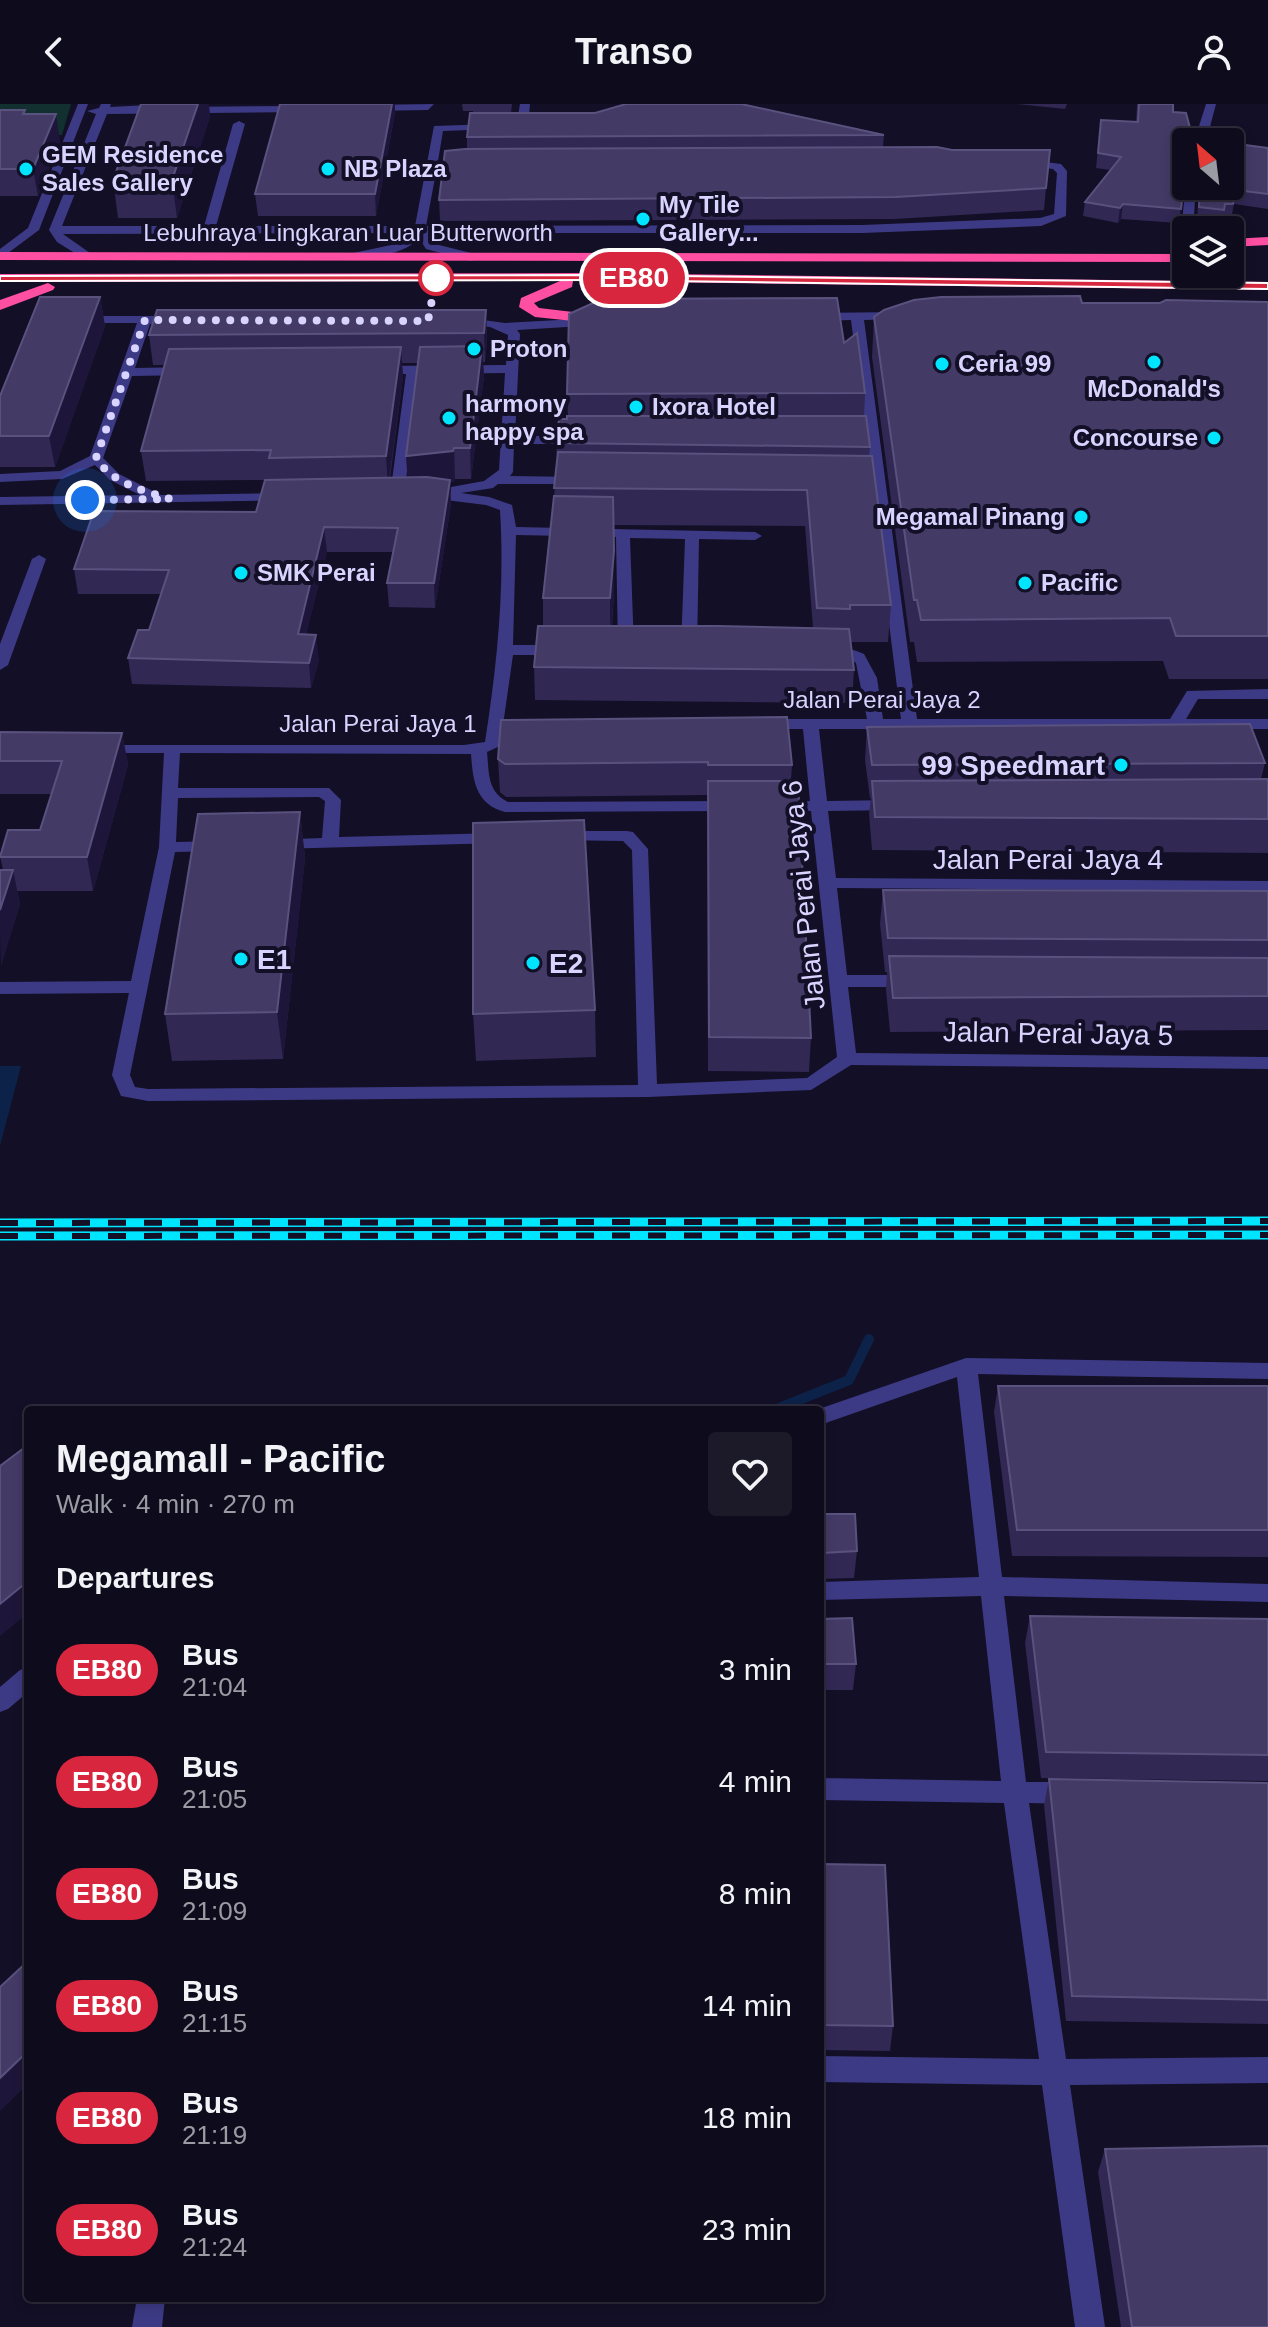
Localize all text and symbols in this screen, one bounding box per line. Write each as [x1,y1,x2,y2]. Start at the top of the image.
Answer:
icon: back [32,30,76,74]
icon: person [1192,30,1236,74]
text: Transo [575,31,693,72]
north arrow [1172,128,1244,200]
map controls [1172,128,1244,288]
place label: GEM Residence Sales Gallery [42,141,223,196]
place label: NB Plaza [344,155,447,182]
marker: GEM Residence Sales Gallery [17,160,35,178]
marker: NB Plaza [319,160,337,178]
place label: My Tile Gallery... [659,191,759,246]
marker: My Tile Gallery... [634,210,652,228]
button: layers [1172,216,1244,288]
street label: Lebuhraya Lingkaran Luar Butterworth [143,219,553,246]
line badge: EB80 [578,252,690,304]
unlabelled marker [419,261,453,295]
text: EB80 [599,262,669,293]
place label: Proton [490,335,567,362]
marker: Proton [465,340,483,358]
place label: Ceria 99 [958,350,1051,377]
marker: McDonald's [1145,353,1163,371]
marker: Ceria 99 [933,355,951,373]
place label: McDonald's [1087,375,1221,402]
place label: harmony happy spa [465,390,584,445]
place label: Ixora Hotel [652,393,776,420]
marker: Ixora Hotel [627,398,645,416]
marker: harmony happy spa [440,409,458,427]
place label: Concourse [1073,424,1198,451]
marker: Concourse [1205,429,1223,447]
your location [65,480,105,520]
place label: Megamal Pinang [876,503,1065,530]
marker: Megamal Pinang [1072,508,1090,526]
place label: SMK Perai [257,559,376,586]
marker: SMK Perai [232,564,250,582]
place label: Pacific [1041,569,1118,596]
marker: Pacific [1016,574,1034,592]
street label: Jalan Perai Jaya 2 [783,686,981,713]
street label: Jalan Perai Jaya 1 [279,710,477,737]
place label: 99 Speedmart [921,750,1105,781]
marker: 99 Speedmart [1112,756,1130,774]
street label: Jalan Perai Jaya 6 [776,779,831,1011]
street label: Jalan Perai Jaya 4 [933,844,1163,875]
place label: E1 [257,944,291,975]
place label: E2 [549,948,583,979]
marker: E1 [232,950,250,968]
marker: E2 [524,954,542,972]
street label: Jalan Perai Jaya 5 [943,1016,1173,1051]
button: heart [708,1432,792,1516]
text: Megamall - Pacific [56,1438,385,1480]
text: Walk · 4 min · 270 m [56,1489,295,1519]
text: Departures [56,1561,214,1594]
text: Bus [182,1638,239,1671]
text: 3 min [719,1653,792,1686]
text: EB80 [72,1654,142,1685]
text: 21:04 [182,1672,247,1702]
text: Bus [182,1750,239,1783]
text: 4 min [719,1765,792,1798]
text: EB80 [72,1766,142,1797]
text: 21:05 [182,1784,247,1814]
text: Bus [182,1862,239,1895]
text: 8 min [719,1877,792,1910]
text: EB80 [72,1878,142,1909]
text: 21:09 [182,1896,247,1926]
text: Bus [182,1974,239,2007]
text: 14 min [702,1989,792,2022]
text: EB80 [72,1990,142,2021]
text: 21:15 [182,2008,247,2038]
text: Bus [182,2086,239,2119]
text: 18 min [702,2101,792,2134]
text: EB80 [72,2102,142,2133]
text: 21:19 [182,2120,247,2150]
text: Bus [182,2198,239,2231]
text: 23 min [702,2213,792,2246]
text: EB80 [72,2214,142,2245]
text: 21:24 [182,2232,247,2262]

